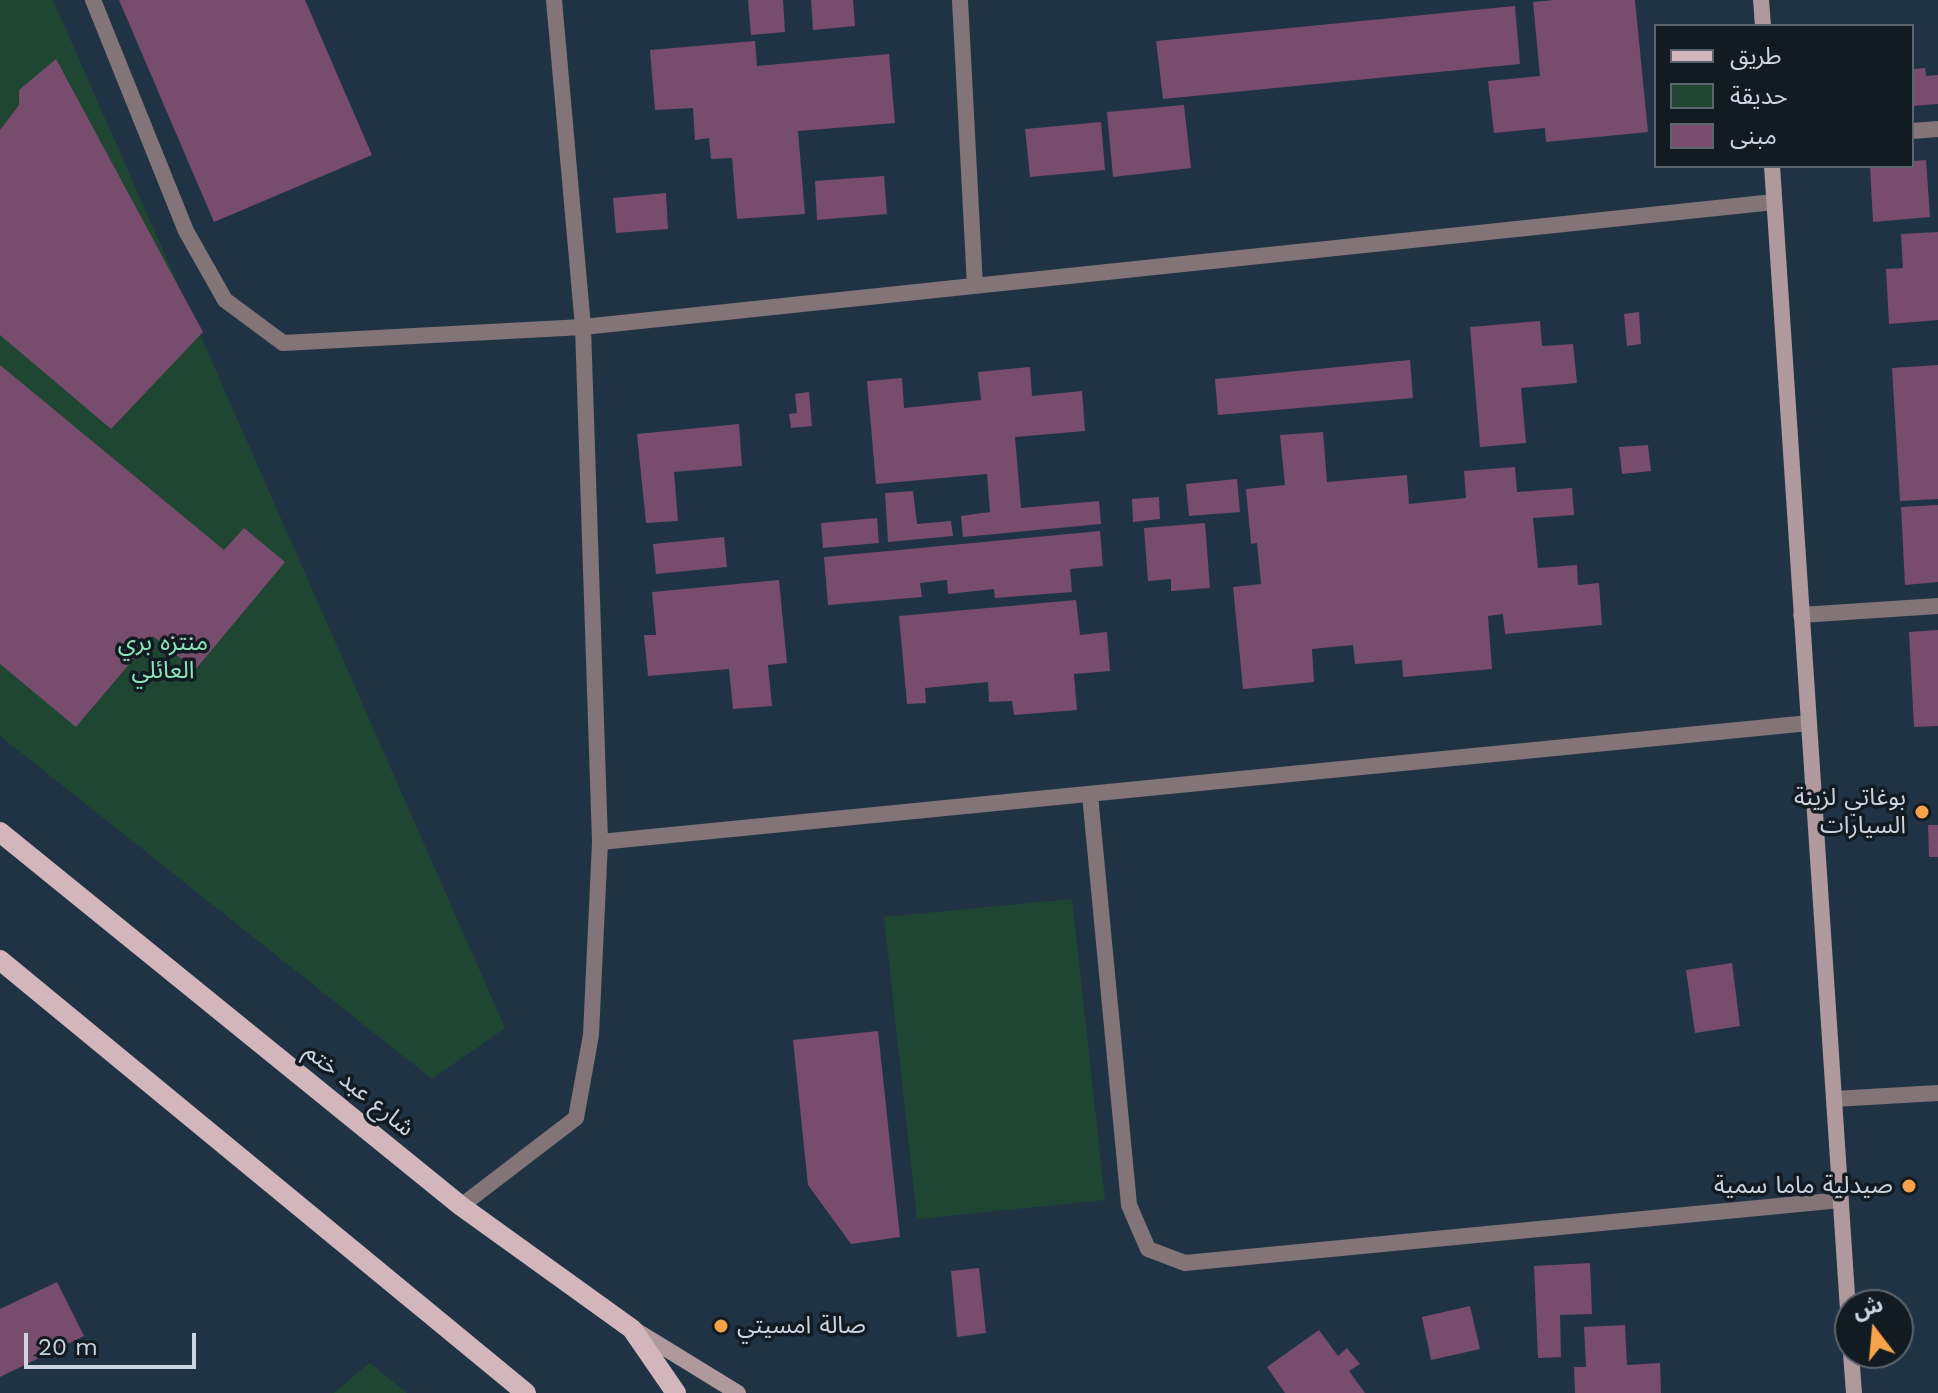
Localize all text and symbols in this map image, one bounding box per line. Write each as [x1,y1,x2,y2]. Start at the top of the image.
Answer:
legend [1654,24,1914,168]
text: طريق [1730,42,1782,70]
text: حديقة [1730,82,1788,110]
text: مبنى [1730,122,1777,150]
park label: منتزه بري العائلي [118,629,208,685]
place label: بوغاتي لزينة السيارات [1794,784,1906,840]
marker: بوغاتي لزينة السيارات [1913,803,1931,821]
street label: شارع عبد ختم [298,1037,420,1143]
place label: صيدلية ماما سمية [1714,1172,1893,1200]
marker: صيدلية ماما سمية [1900,1177,1918,1195]
north arrow [1834,1289,1914,1369]
text: ش [1850,1291,1886,1324]
place label: صالة امسيتي [737,1312,866,1340]
scale bar [28,1317,200,1367]
marker: صالة امسيتي [712,1317,730,1335]
text: 20 m [38,1333,98,1361]

